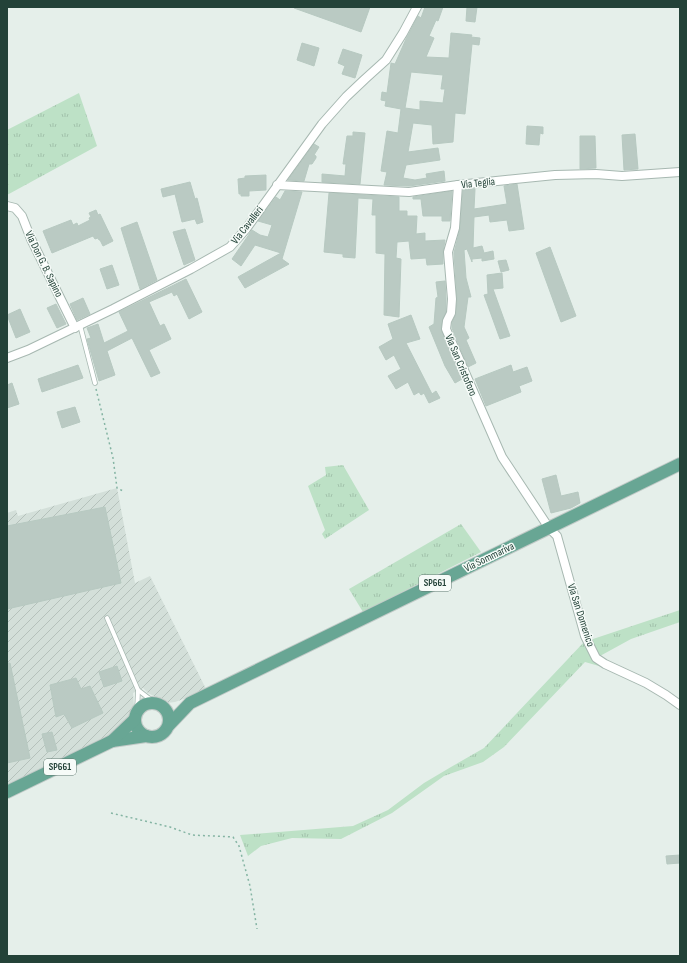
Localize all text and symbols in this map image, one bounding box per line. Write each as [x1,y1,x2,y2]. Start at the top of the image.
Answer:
street label: Via Teglia [460,175,496,191]
street label: Via Cavalleri [228,204,266,246]
street label: Via Don G. B. Sapino [22,229,66,300]
street label: Via San Cristoforo [442,332,480,398]
street label: Via Sommariva [462,539,516,575]
road number: SP661 [419,575,451,591]
street label: Via San Domenico [565,582,597,649]
road number: SP661 [44,759,76,775]

